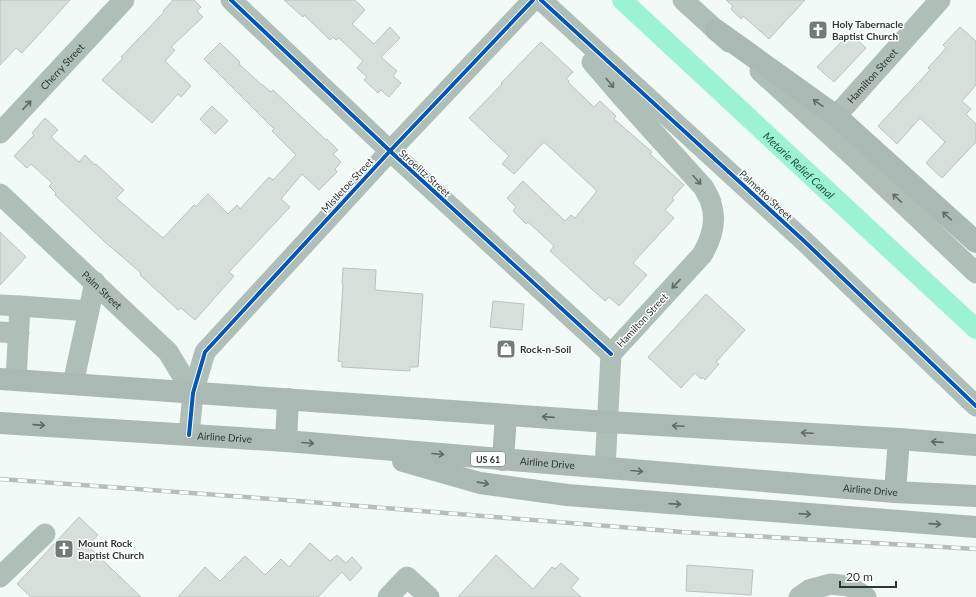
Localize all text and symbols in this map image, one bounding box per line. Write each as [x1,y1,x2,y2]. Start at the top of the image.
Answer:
place label: Holy Tabernacle Baptist Church [832,18,904,42]
church icon: Holy Tabernacle Baptist Church [807,19,829,41]
street label: Cherry Street [38,41,87,92]
street label: Hamilton Street [844,46,900,106]
one-way arrow [606,78,615,89]
one-way arrow [22,99,31,110]
one-way arrow [812,99,823,107]
water label: Metarie Relief Canal [761,129,838,201]
street label: Stroelitz Street [397,147,453,199]
street label: Mistletoe Street [319,155,376,215]
street label: Palmetto Street [737,167,795,223]
one-way arrow [692,175,701,186]
one-way arrow [892,193,902,203]
one-way arrow [942,211,952,221]
street label: Palm Street [80,268,125,312]
one-way arrow [671,279,681,289]
street label: Hamilton Street [614,290,670,349]
shop icon: Rock-n-Soil [495,338,517,360]
place label: Rock-n-Soil [520,343,571,355]
one-way arrow [542,414,555,421]
one-way arrow [32,422,45,429]
one-way arrow [672,422,685,429]
street label: Airline Drive [197,429,252,445]
one-way arrow [801,430,814,437]
one-way arrow [931,438,944,445]
one-way arrow [301,439,314,447]
one-way arrow [431,451,444,458]
road number: US 61 [471,452,505,466]
street label: Airline Drive [520,455,575,471]
one-way arrow [630,467,643,475]
one-way arrow [477,479,490,487]
street label: Airline Drive [843,482,898,498]
one-way arrow [668,501,681,508]
one-way arrow [798,510,811,517]
one-way arrow [928,520,941,527]
place label: Mount Rock Baptist Church [78,537,144,561]
church icon: Mount Rock Baptist Church [53,538,75,560]
scale bar [840,563,896,589]
text: 20 m [846,569,873,584]

